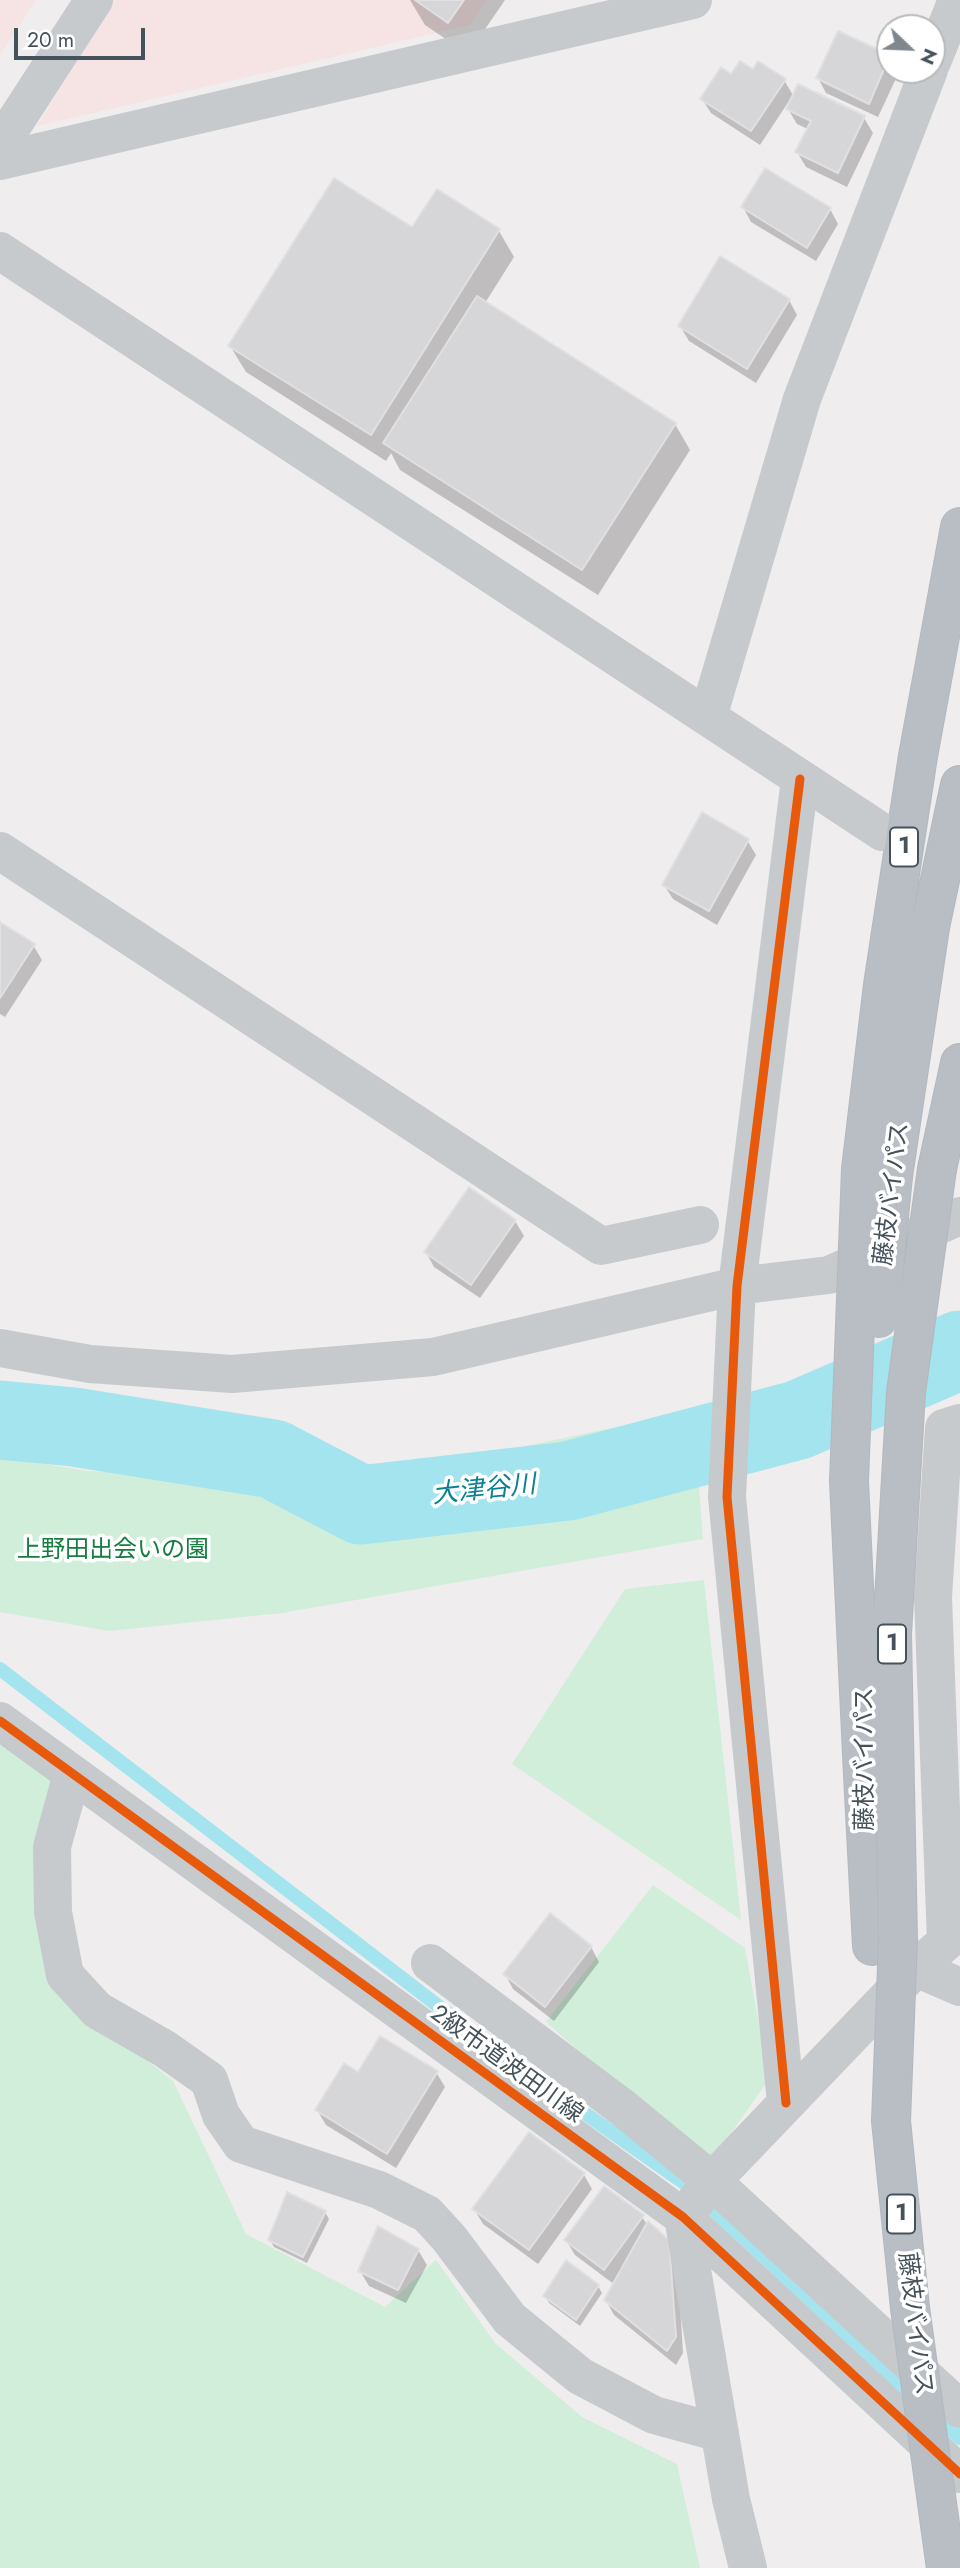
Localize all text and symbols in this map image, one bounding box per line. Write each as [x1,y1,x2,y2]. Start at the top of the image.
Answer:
scale bar [18,14,149,58]
north arrow [876,14,946,84]
text: 20 m [27,25,74,55]
text: N [914,44,944,69]
road number: 1 [890,828,918,866]
street label: 藤枝バイパス [870,1121,916,1267]
water label: 大津谷川 [431,1470,537,1512]
park label: 上野田出会いの園 [17,1537,209,1565]
road number: 1 [878,1624,906,1664]
street label: 藤枝バイパス [852,1687,880,1831]
street label: 2級市道波田川線 [424,2000,588,2130]
road number: 1 [887,2194,915,2234]
street label: 藤枝バイパス [891,2251,937,2397]

